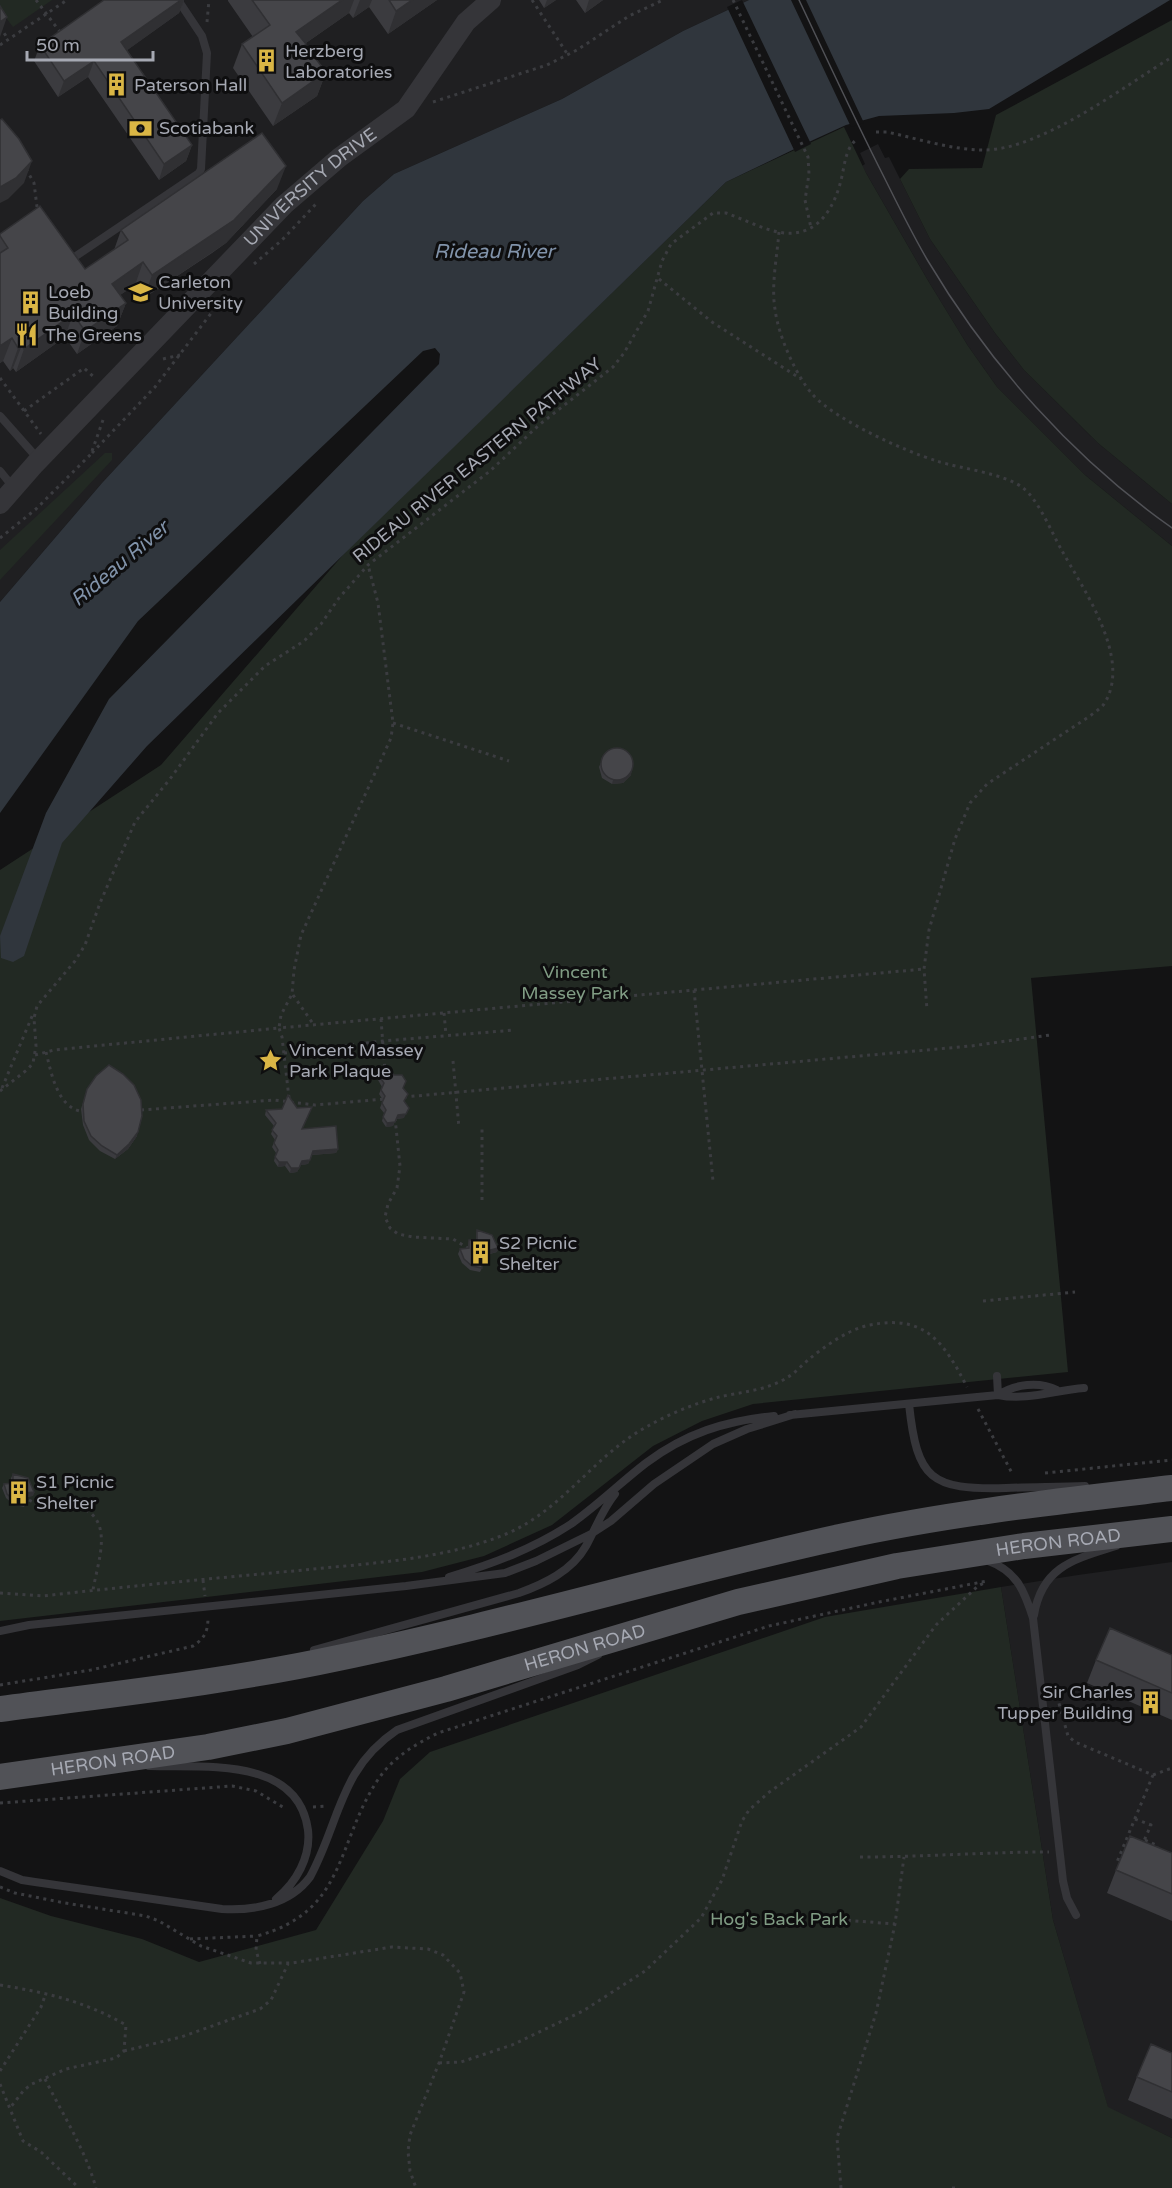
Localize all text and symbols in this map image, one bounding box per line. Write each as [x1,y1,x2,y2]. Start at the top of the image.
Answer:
scale bar [27,24,153,62]
text: 50 m [36,34,80,56]
place label: Herzberg Laboratories [285,40,392,83]
building icon: Herzberg Laboratories [254,48,280,74]
building icon: Paterson Hall [103,72,129,98]
place label: Paterson Hall [134,74,247,96]
bank icon: Scotiabank [128,115,154,141]
place label: Scotiabank [159,117,254,139]
street label: UNIVERSITY DRIVE [239,123,381,251]
water label: Rideau River [434,240,557,264]
place label: Carleton University [158,271,243,314]
school or university icon: Carleton University [127,279,153,305]
place label: Loeb Building [48,281,118,324]
building icon: Loeb Building [17,289,43,315]
restaurant icon: The Greens [14,322,40,348]
place label: The Greens [45,324,142,346]
street label: RIDEAU RIVER EASTERN PATHWAY [348,352,606,567]
water label: Rideau River [66,515,176,612]
park label: Vincent Massey Park [521,961,629,1004]
place label: Vincent Massey Park Plaque [289,1039,424,1082]
place icon: Vincent Massey Park Plaque [258,1047,284,1073]
place label: S2 Picnic Shelter [499,1232,577,1275]
building icon: S2 Picnic Shelter [468,1240,494,1266]
place label: S1 Picnic Shelter [36,1471,114,1514]
building icon: S1 Picnic Shelter [5,1479,31,1505]
street label: HERON ROAD [994,1524,1122,1561]
street label: HERON ROAD [521,1619,648,1676]
place label: Sir Charles Tupper Building [997,1681,1133,1724]
building icon: Sir Charles Tupper Building [1138,1689,1164,1715]
street label: HERON ROAD [49,1741,177,1781]
park label: Hog's Back Park [710,1908,848,1930]

